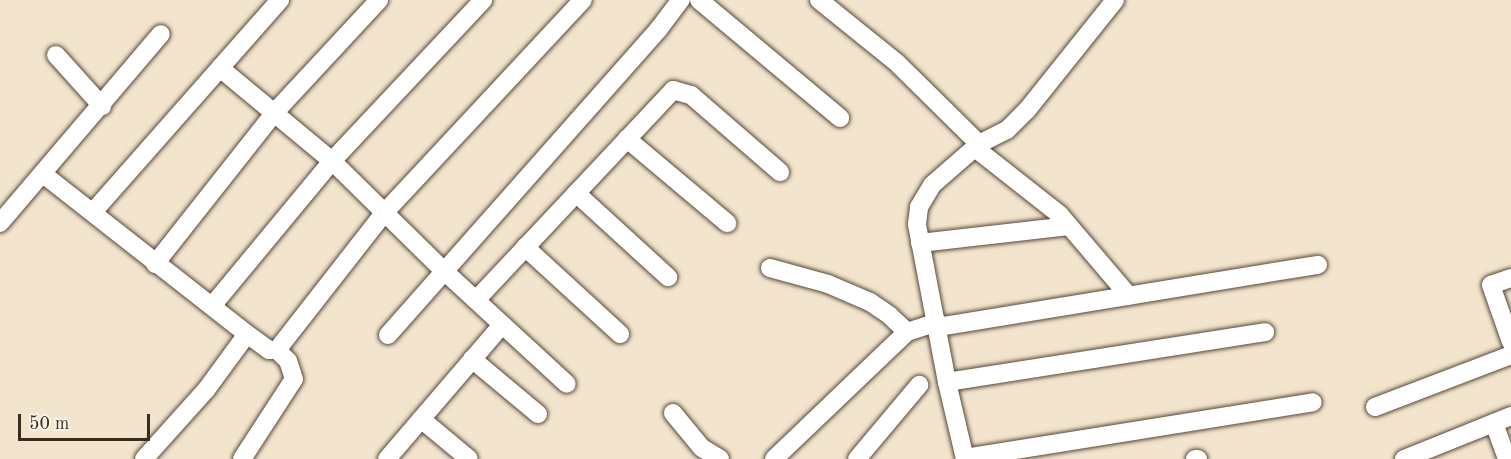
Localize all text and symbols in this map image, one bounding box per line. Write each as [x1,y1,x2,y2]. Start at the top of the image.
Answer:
scale bar [21,402,153,440]
text: 50 m [29,415,69,433]

